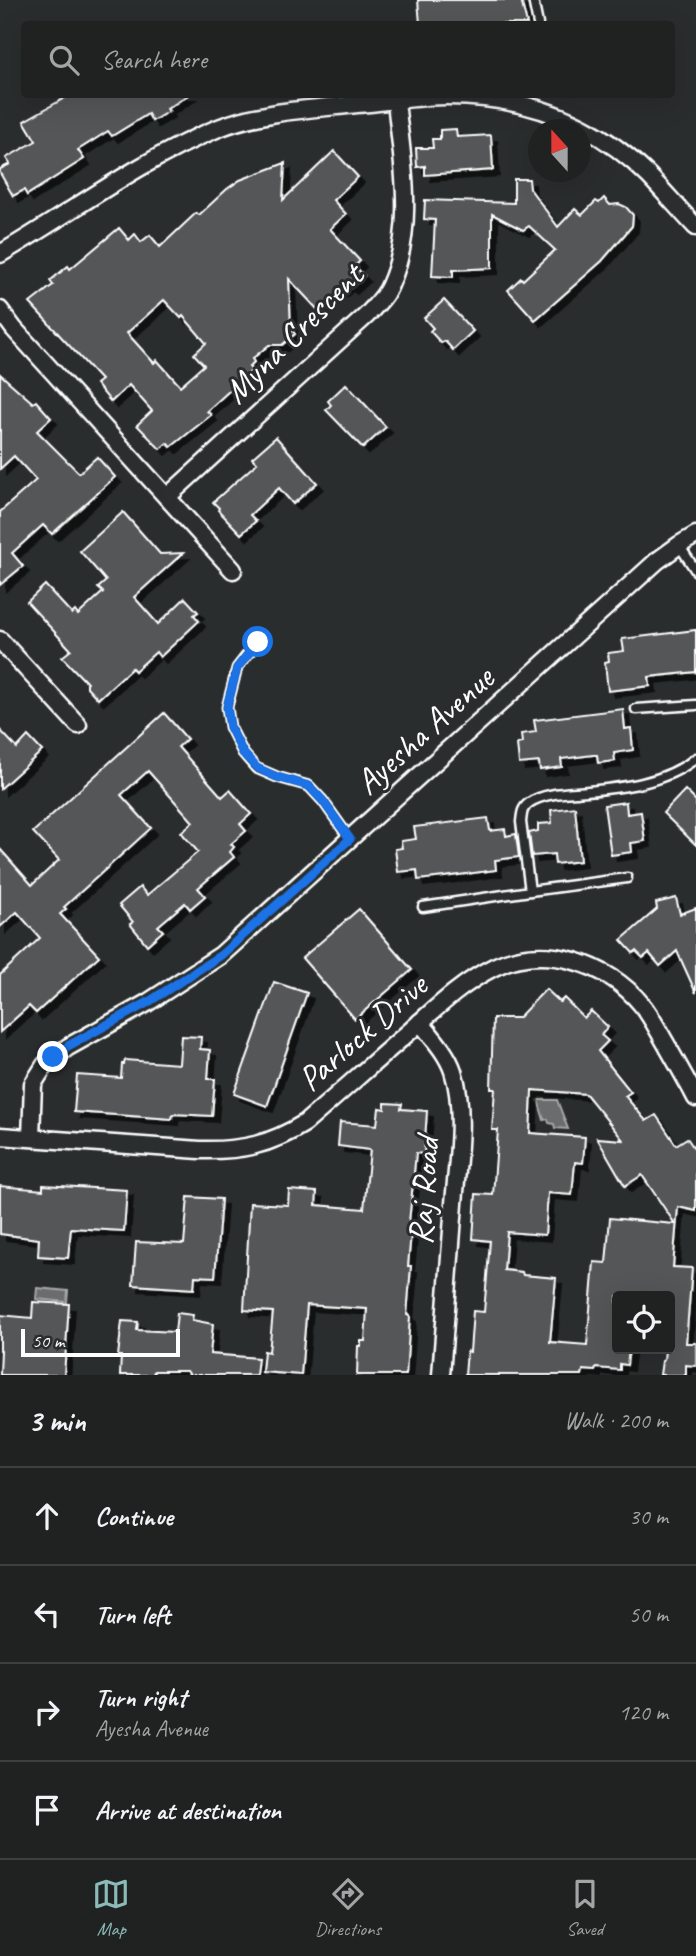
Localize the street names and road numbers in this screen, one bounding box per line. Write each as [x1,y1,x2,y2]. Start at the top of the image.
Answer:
street label: Myna Crescent [214,251,375,413]
street label: Ayesha Avenue [346,654,505,805]
street label: Parlock Drive [288,962,439,1101]
street label: Raj Road [397,1131,450,1246]

